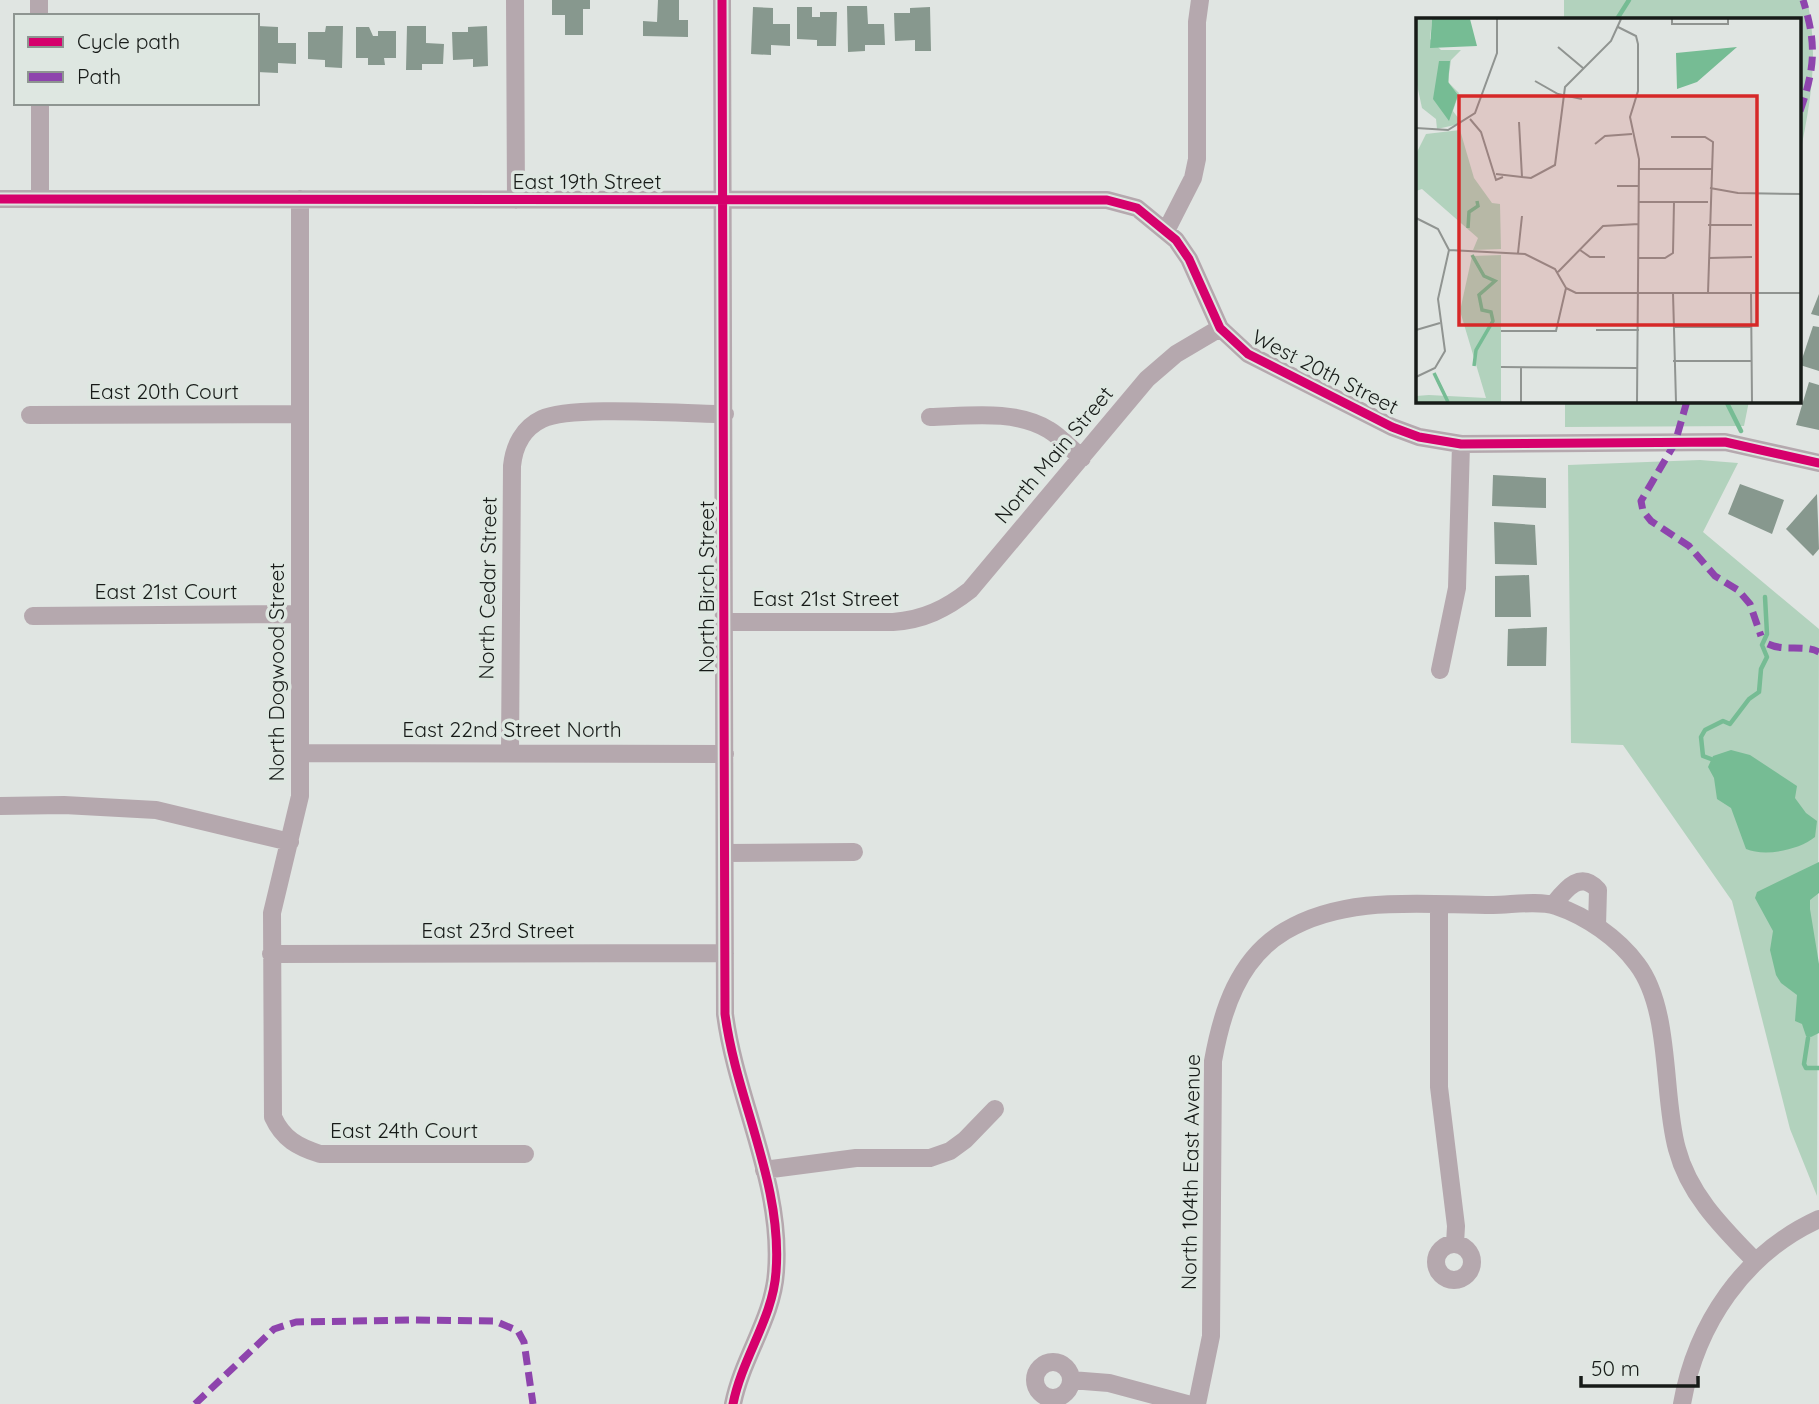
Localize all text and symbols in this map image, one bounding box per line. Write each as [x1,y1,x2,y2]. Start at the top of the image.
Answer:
legend [14,14,259,105]
inset map [1416,18,1801,402]
text: Cycle path [77,28,180,54]
text: Path [77,63,121,89]
street label: East 19th Street [512,168,662,194]
street label: West 20th Street [1248,323,1403,419]
street label: East 20th Court [89,378,239,404]
street label: North Main Street [988,381,1118,528]
street label: North Cedar Street [472,496,502,680]
street label: North Birch Street [693,501,719,673]
street label: North Dogwood Street [263,563,289,781]
street label: East 21st Court [94,578,238,604]
street label: East 21st Street [753,585,899,611]
street label: East 22nd Street North [402,716,622,742]
street label: East 23rd Street [421,917,575,943]
street label: North 104th East Avenue [1175,1054,1205,1290]
street label: East 24th Court [330,1117,478,1143]
scale bar [1581,1344,1698,1388]
text: 50 m [1591,1355,1640,1381]

